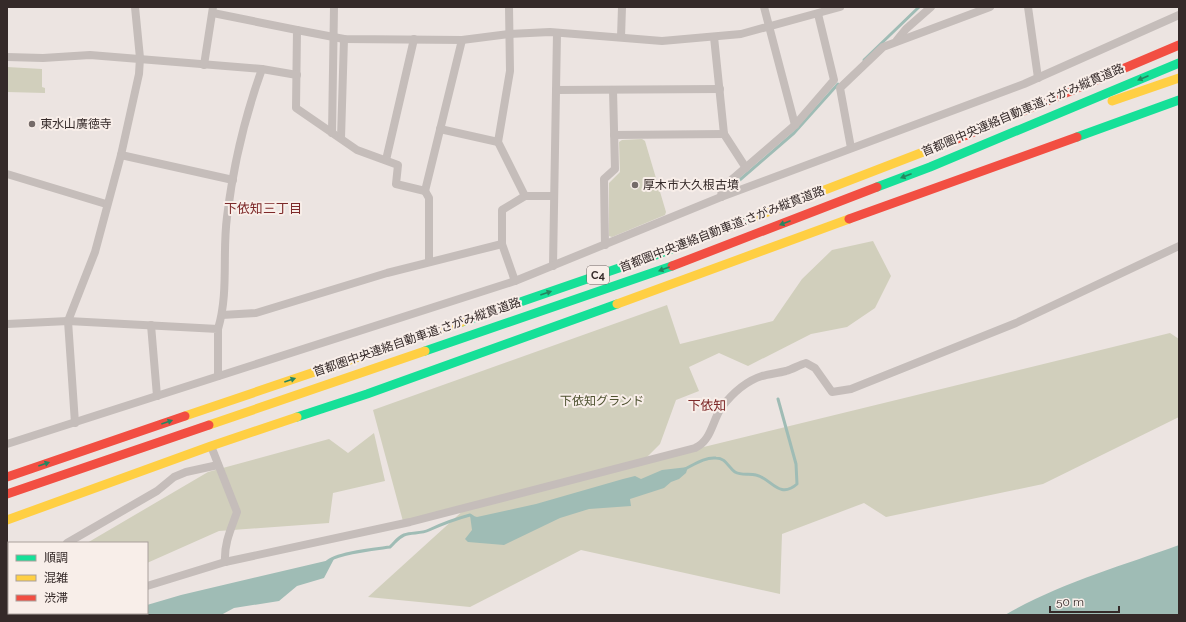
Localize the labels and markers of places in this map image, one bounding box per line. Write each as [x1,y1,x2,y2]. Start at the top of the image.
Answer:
place label: 東水山廣徳寺 [40,117,112,131]
marker: 東水山廣徳寺 [27,119,37,129]
place label: 厚木市大久根古墳 [643,178,739,192]
marker: 厚木市大久根古墳 [630,180,640,190]

